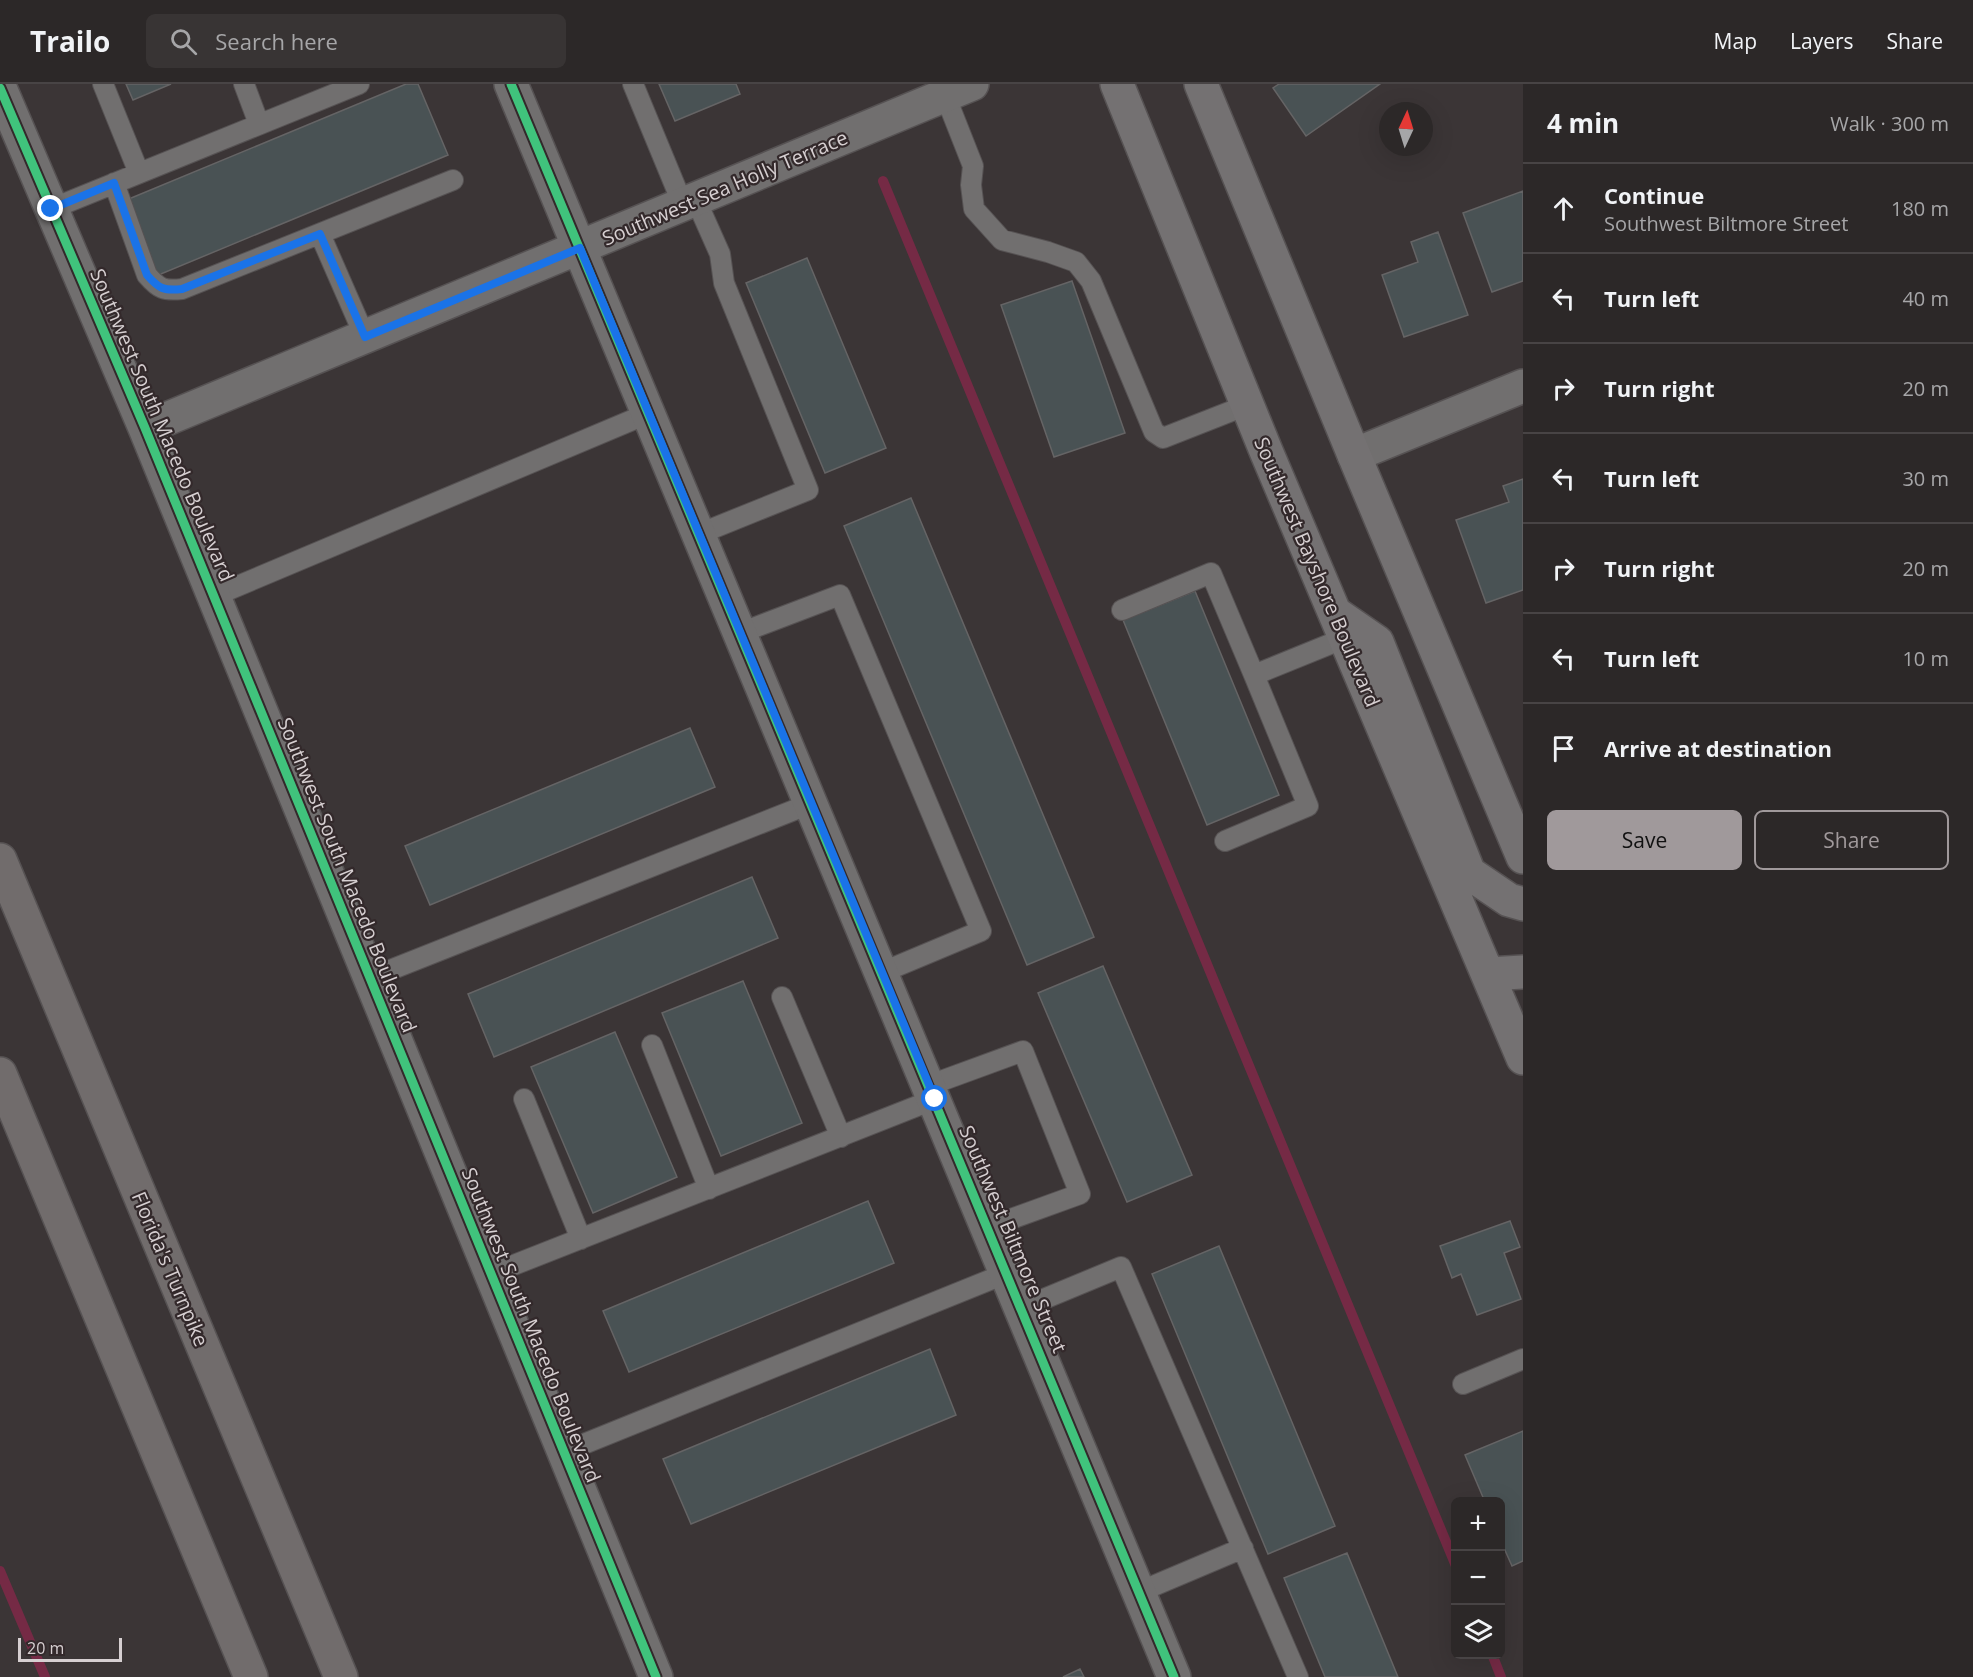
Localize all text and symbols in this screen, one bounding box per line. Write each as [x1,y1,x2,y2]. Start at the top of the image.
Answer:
search box [146,14,566,68]
text: Trailo [30,22,110,60]
icon: search [167,25,200,58]
text: Search here [215,26,338,56]
text: Map [1714,27,1757,55]
text: Layers [1790,27,1854,55]
text: Share [1887,27,1943,55]
north arrow [1379,102,1433,156]
text: 4 min [1547,105,1619,141]
text: Walk · 300 m [1830,110,1949,137]
street label: Southwest Sea Holly Terrace [598,123,852,252]
text: Continue [1604,180,1704,210]
icon: ahead [1547,192,1580,225]
route end [37,195,63,221]
text: 180 m [1891,195,1949,222]
text: Southwest Biltmore Street [1604,210,1848,237]
street label: Southwest South Macedo Boulevard [84,264,241,585]
icon: left [1547,282,1580,315]
text: Turn left [1604,283,1699,313]
text: 40 m [1902,285,1949,312]
icon: right [1547,372,1580,405]
text: Turn right [1604,373,1715,403]
text: 20 m [1902,375,1949,402]
street label: Southwest Bayshore Boulevard [1248,433,1387,711]
icon: left [1547,462,1580,495]
text: Turn left [1604,463,1699,493]
text: 30 m [1902,465,1949,492]
icon: right [1547,552,1580,585]
text: Turn right [1604,553,1715,583]
text: 20 m [1902,555,1949,582]
icon: left [1547,642,1580,675]
text: Turn left [1604,643,1699,673]
text: 10 m [1902,645,1949,672]
street label: Southwest South Macedo Boulevard [272,713,423,1036]
icon: arrive [1547,732,1580,765]
text: Arrive at destination [1604,733,1832,763]
button: Save [1547,810,1742,870]
button: Share [1754,810,1949,870]
route start [921,1085,947,1111]
street label: Southwest Biltmore Street [953,1121,1074,1357]
street label: Southwest South Macedo Boulevard [456,1163,607,1486]
street label: Florida's Turnpike [126,1187,215,1350]
map controls [1451,1497,1505,1659]
button: + [1451,1497,1505,1551]
button: − [1451,1551,1505,1605]
button: layers [1451,1605,1505,1659]
scale bar [18,1635,122,1662]
text: 20 m [27,1637,64,1659]

